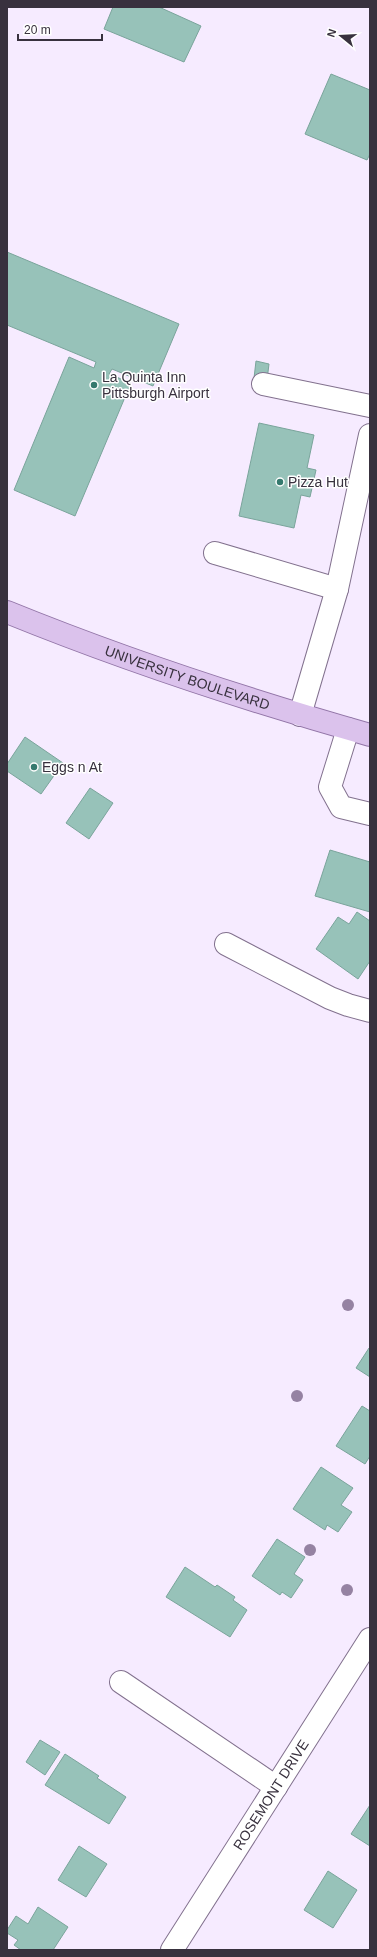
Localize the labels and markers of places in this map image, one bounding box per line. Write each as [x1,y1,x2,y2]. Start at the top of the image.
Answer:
place label: La Quinta Inn Pittsburgh Airport [102,369,209,401]
marker: La Quinta Inn Pittsburgh Airport [89,380,99,390]
place label: Pizza Hut [288,474,348,490]
marker: Pizza Hut [275,477,285,487]
place label: Eggs n At [42,759,102,775]
marker: Eggs n At [29,762,39,772]

